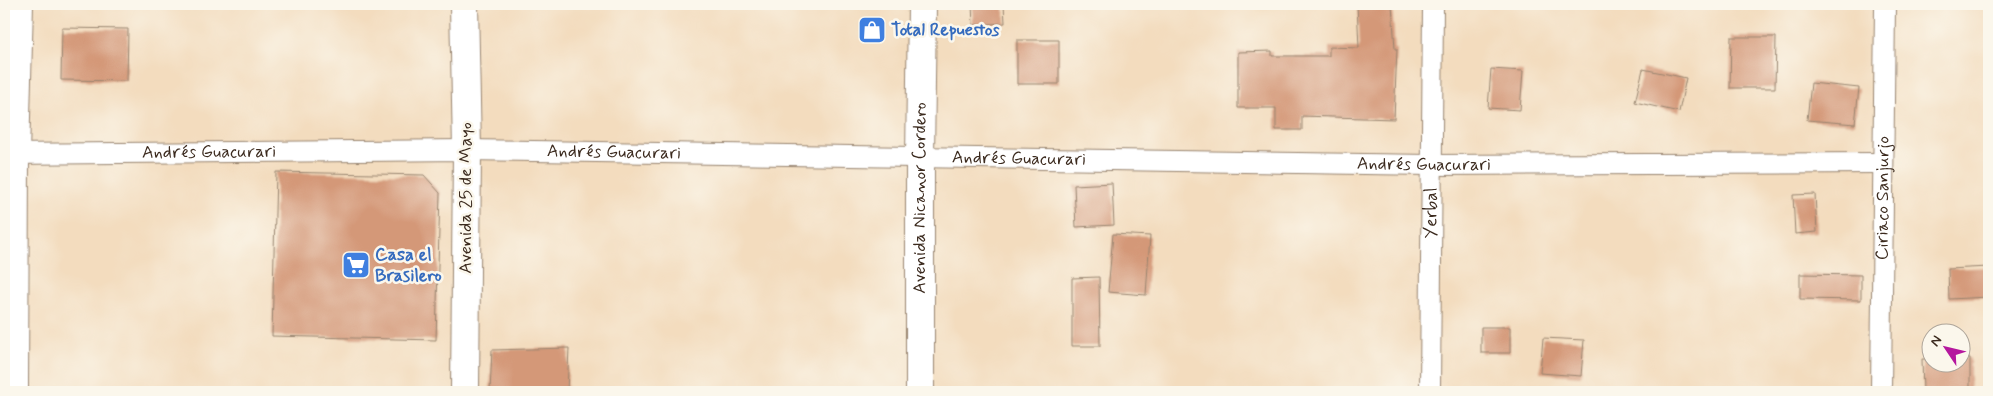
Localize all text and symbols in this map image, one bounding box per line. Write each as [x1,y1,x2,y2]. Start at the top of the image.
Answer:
shop icon: Total Repuestos [857,15,887,45]
place label: Total Repuestos [891,18,1000,42]
street label: Avenida Nicanor Cordero [908,102,933,294]
street label: Avenida 25 de Mayo [454,122,478,274]
street label: Ciriaco Sanjurjo [1870,136,1896,260]
street label: Andrés Guacurari [547,139,681,165]
street label: Andrés Guacurari [142,140,276,165]
street label: Andrés Guacurari [952,146,1086,172]
street label: Andrés Guacurari [1357,152,1491,177]
street label: Yerbal [1419,187,1444,239]
place label: Casa el Brasilero [375,243,442,288]
supermarket icon: Casa el Brasilero [341,250,371,280]
north arrow [1920,324,1970,374]
text: N [1926,332,1946,350]

